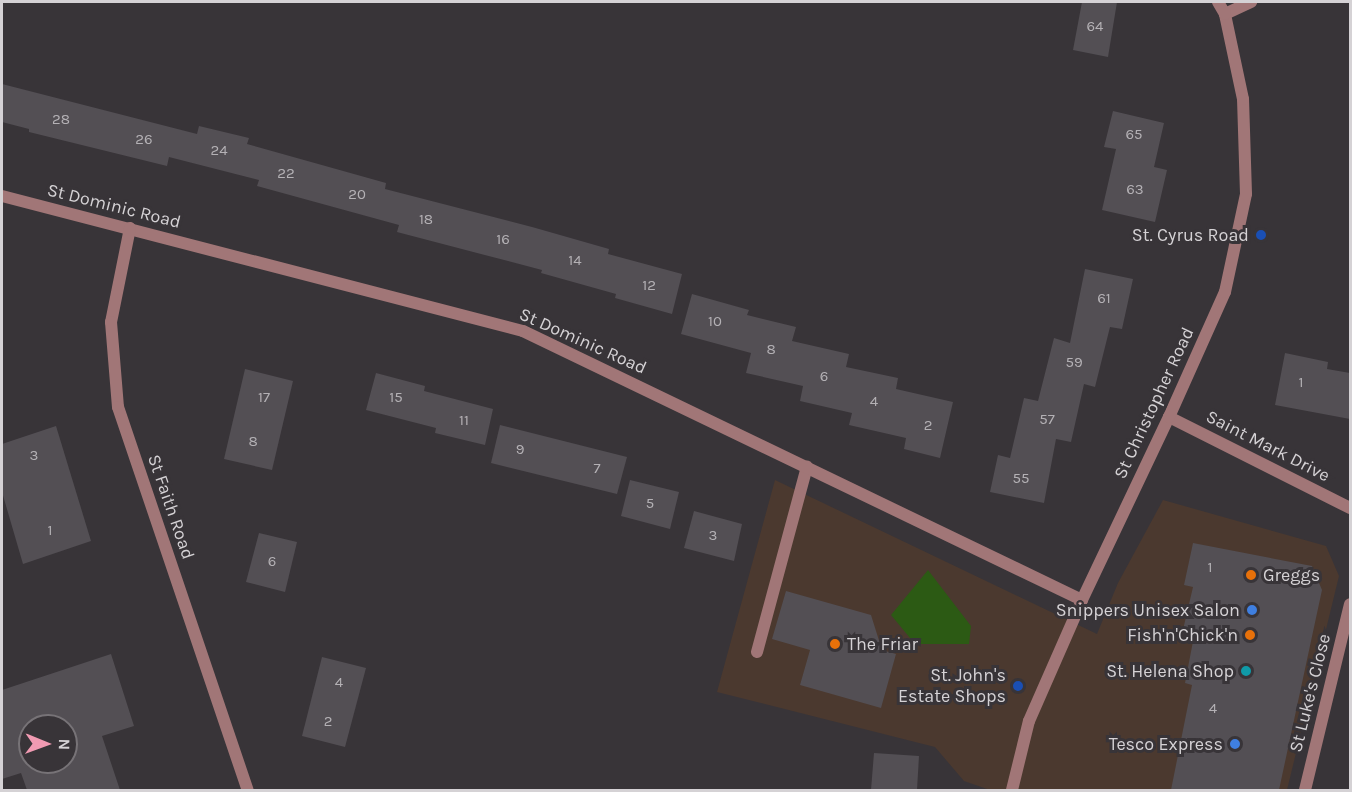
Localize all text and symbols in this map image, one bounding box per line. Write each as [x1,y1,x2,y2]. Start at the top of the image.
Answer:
house number: 64 [1087,18,1103,36]
house number: 28 [52,111,70,129]
house number: 65 [1125,126,1143,144]
house number: 26 [135,131,153,149]
house number: 24 [210,142,228,160]
house number: 22 [277,165,295,183]
street label: St Dominic Road [45,179,183,233]
house number: 63 [1126,181,1144,199]
house number: 20 [348,186,366,204]
house number: 18 [419,211,433,229]
place label: St. Cyrus Road [1132,224,1249,246]
marker: St. Cyrus Road [1254,228,1268,242]
house number: 16 [496,231,510,249]
house number: 14 [568,252,582,270]
house number: 12 [642,277,656,295]
house number: 61 [1097,290,1111,308]
street label: St Dominic Road [516,303,650,379]
house number: 10 [708,313,722,331]
street label: St Christopher Road [1109,324,1199,482]
house number: 8 [766,341,776,359]
house number: 59 [1065,354,1083,372]
house number: 6 [820,368,828,386]
house number: 1 [1299,374,1303,392]
house number: 17 [258,389,270,407]
house number: 15 [389,389,403,407]
house number: 4 [870,393,878,411]
street label: Saint Mark Drive [1202,405,1334,487]
house number: 57 [1039,411,1055,429]
house number: 11 [459,412,469,430]
house number: 2 [924,417,932,435]
house number: 8 [248,433,258,451]
house number: 9 [516,441,524,459]
house number: 3 [30,447,38,465]
street label: St Faith Road [143,452,199,562]
house number: 7 [593,460,601,478]
house number: 55 [1013,470,1029,488]
house number: 5 [646,495,654,513]
house number: 1 [48,522,52,540]
house number: 3 [709,527,717,545]
house number: 6 [268,553,276,571]
house number: 1 [1208,559,1212,577]
place label: Greggs [1263,564,1320,586]
marker: Greggs [1244,568,1258,582]
place label: Snippers Unisex Salon [1056,599,1240,621]
marker: Snippers Unisex Salon [1245,603,1259,617]
place label: Fish'n'Chick'n [1127,624,1238,646]
marker: Fish'n'Chick'n [1243,628,1257,642]
street label: St Luke's Close [1285,631,1335,755]
place label: The Friar [847,633,918,655]
marker: The Friar [828,637,842,651]
place label: St. Helena Shop [1106,660,1234,682]
marker: St. Helena Shop [1239,664,1253,678]
place label: St. John's Estate Shops [898,665,1006,708]
house number: 4 [335,674,343,692]
marker: St. John's Estate Shops [1011,679,1025,693]
house number: 4 [1209,700,1217,718]
house number: 2 [324,713,332,731]
north arrow [18,714,78,774]
place label: Tesco Express [1109,733,1223,755]
marker: Tesco Express [1228,737,1242,751]
text: N [55,738,74,750]

